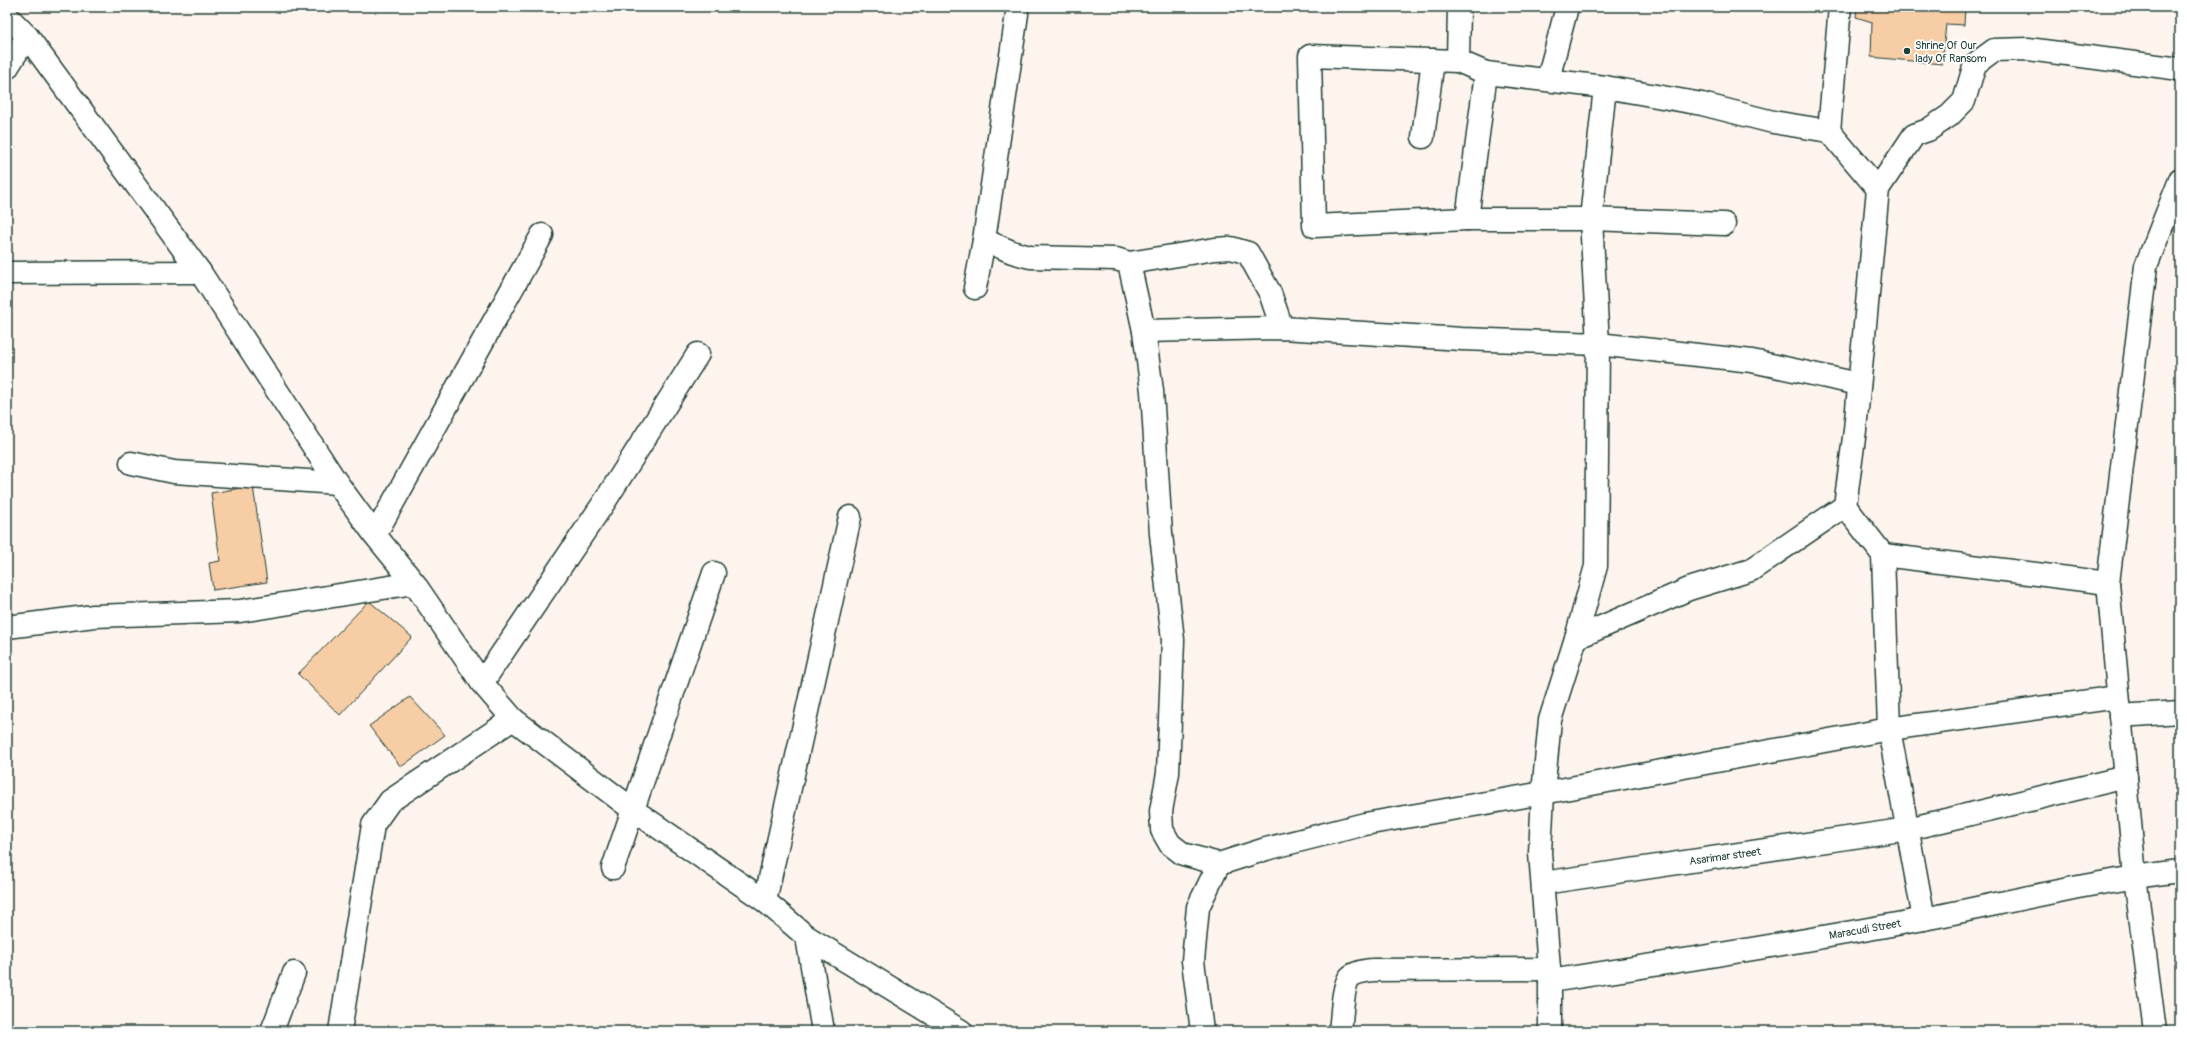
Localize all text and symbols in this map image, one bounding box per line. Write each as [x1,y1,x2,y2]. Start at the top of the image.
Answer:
place label: Shrine Of Our lady Of Ransom [1915,39,1987,65]
marker: Shrine Of Our lady Of Ransom [1902,46,1912,56]
street label: Asarimar street [1688,845,1762,868]
street label: Maracudi Street [1828,917,1903,942]

